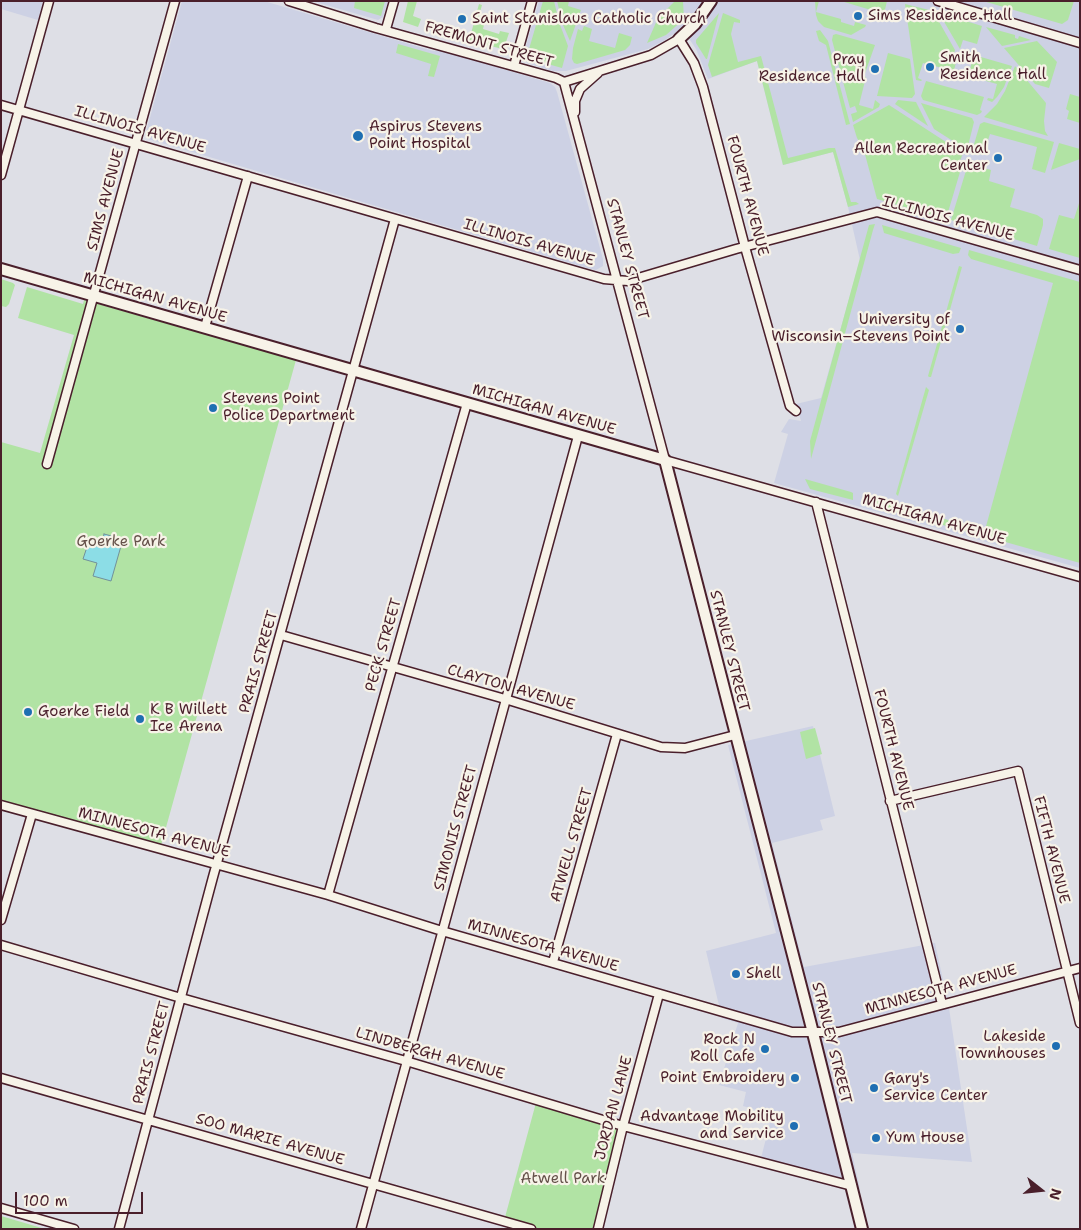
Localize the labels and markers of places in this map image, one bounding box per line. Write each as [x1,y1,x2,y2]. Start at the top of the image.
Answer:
place label: Sims Residence Hall [868,7,1012,25]
place label: Saint Stanislaus Catholic Church [472,10,706,28]
marker: Sims Residence Hall [852,10,864,22]
marker: Saint Stanislaus Catholic Church [456,13,468,25]
place label: Smith Residence Hall [940,49,1046,84]
place label: Pray Residence Hall [759,51,865,86]
marker: Smith Residence Hall [924,61,936,73]
marker: Pray Residence Hall [869,63,881,75]
place label: Aspirus Stevens Point Hospital [369,118,482,153]
marker: Aspirus Stevens Point Hospital [351,129,365,143]
place label: Allen Recreational Center [854,140,988,175]
marker: Allen Recreational Center [992,152,1004,164]
place label: University of Wisconsin–Stevens Point [771,311,950,346]
marker: University of Wisconsin–Stevens Point [954,323,966,335]
place label: Stevens Point Police Department [223,390,355,425]
marker: Stevens Point Police Department [207,402,219,414]
place label: K B Willett Ice Arena [150,701,227,736]
place label: Goerke Field [38,703,129,721]
marker: Goerke Field [22,706,34,718]
marker: K B Willett Ice Arena [134,713,146,725]
place label: Shell [746,965,781,983]
marker: Shell [730,968,742,980]
place label: Lakeside Townhouses [958,1028,1046,1063]
place label: Rock N Roll Cafe [690,1031,755,1066]
marker: Lakeside Townhouses [1050,1040,1062,1052]
marker: Rock N Roll Cafe [759,1043,771,1055]
place label: Point Embroidery [660,1069,785,1087]
place label: Gary's Service Center [884,1070,988,1105]
marker: Point Embroidery [789,1072,801,1084]
marker: Gary's Service Center [868,1082,880,1094]
place label: Advantage Mobility and Service [640,1108,784,1143]
marker: Advantage Mobility and Service [788,1120,800,1132]
place label: Yum House [886,1129,965,1147]
marker: Yum House [870,1132,882,1144]

